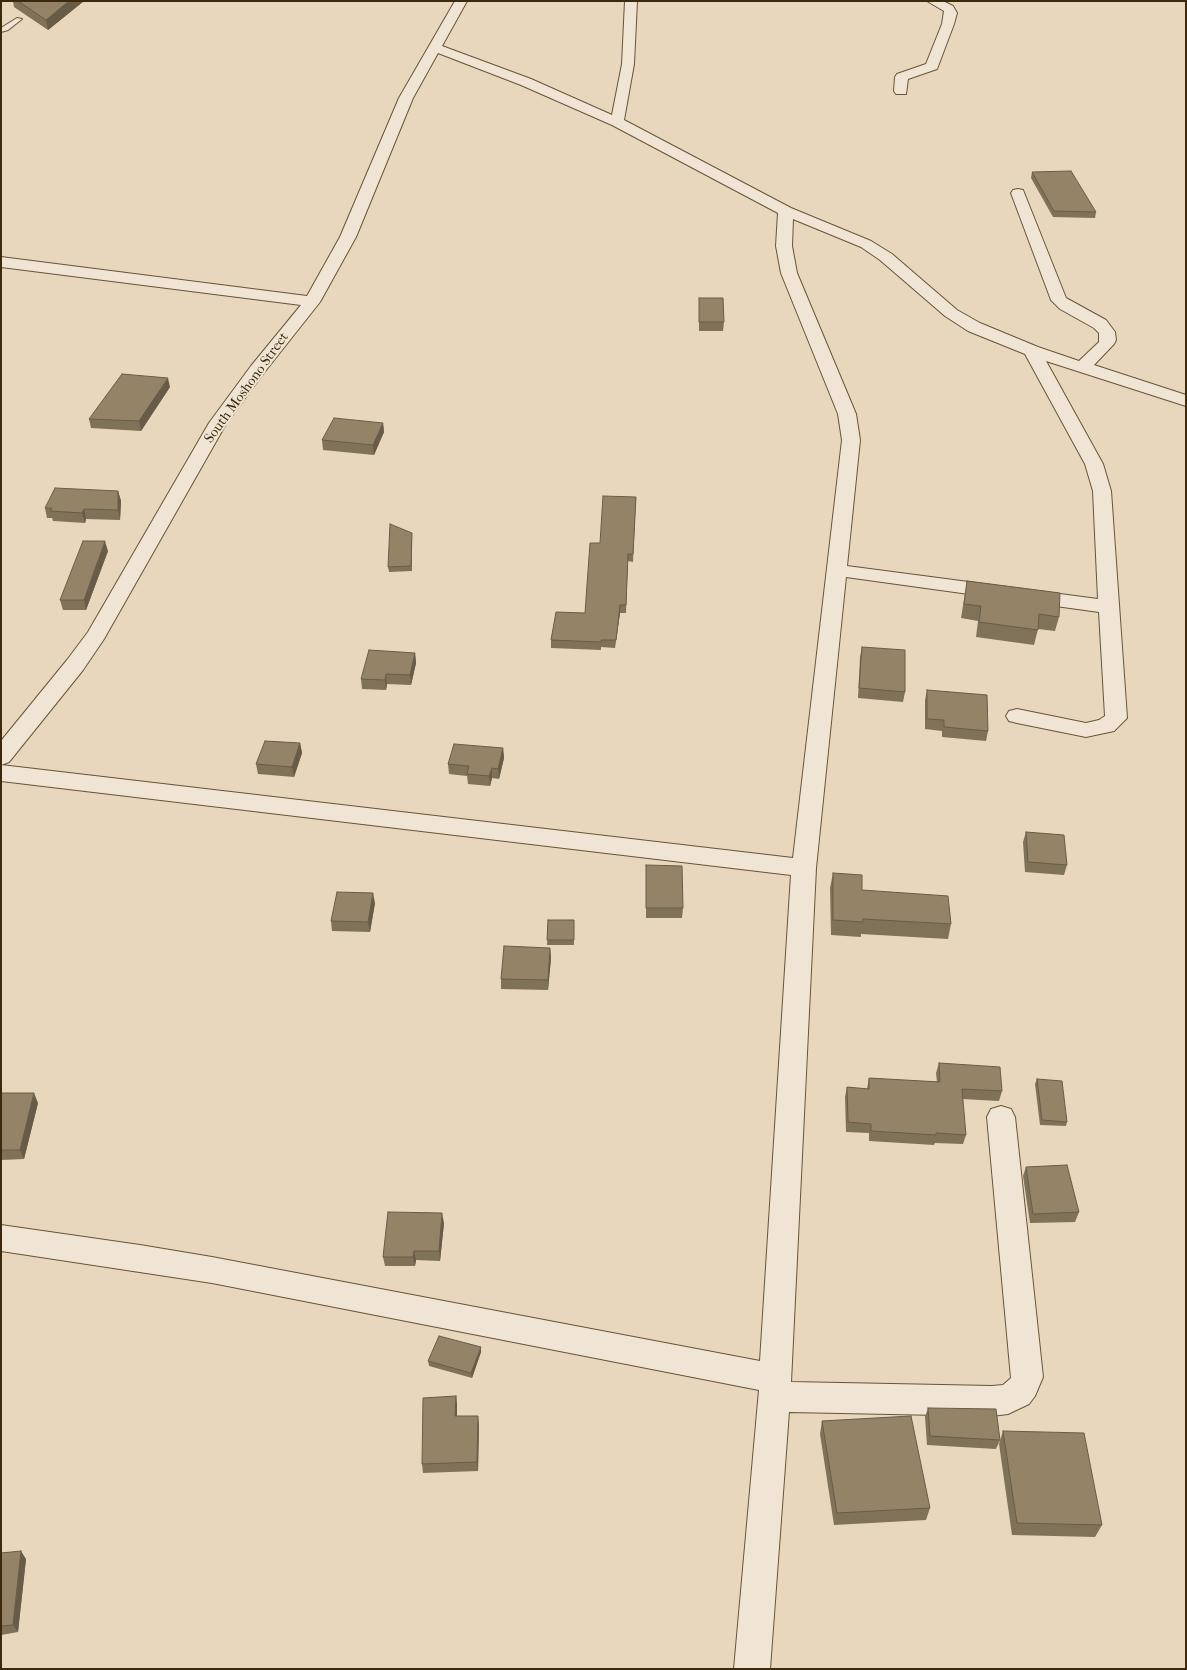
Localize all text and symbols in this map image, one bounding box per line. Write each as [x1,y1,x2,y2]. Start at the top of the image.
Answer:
street label: South Moshono Street [201,329,293,447]

